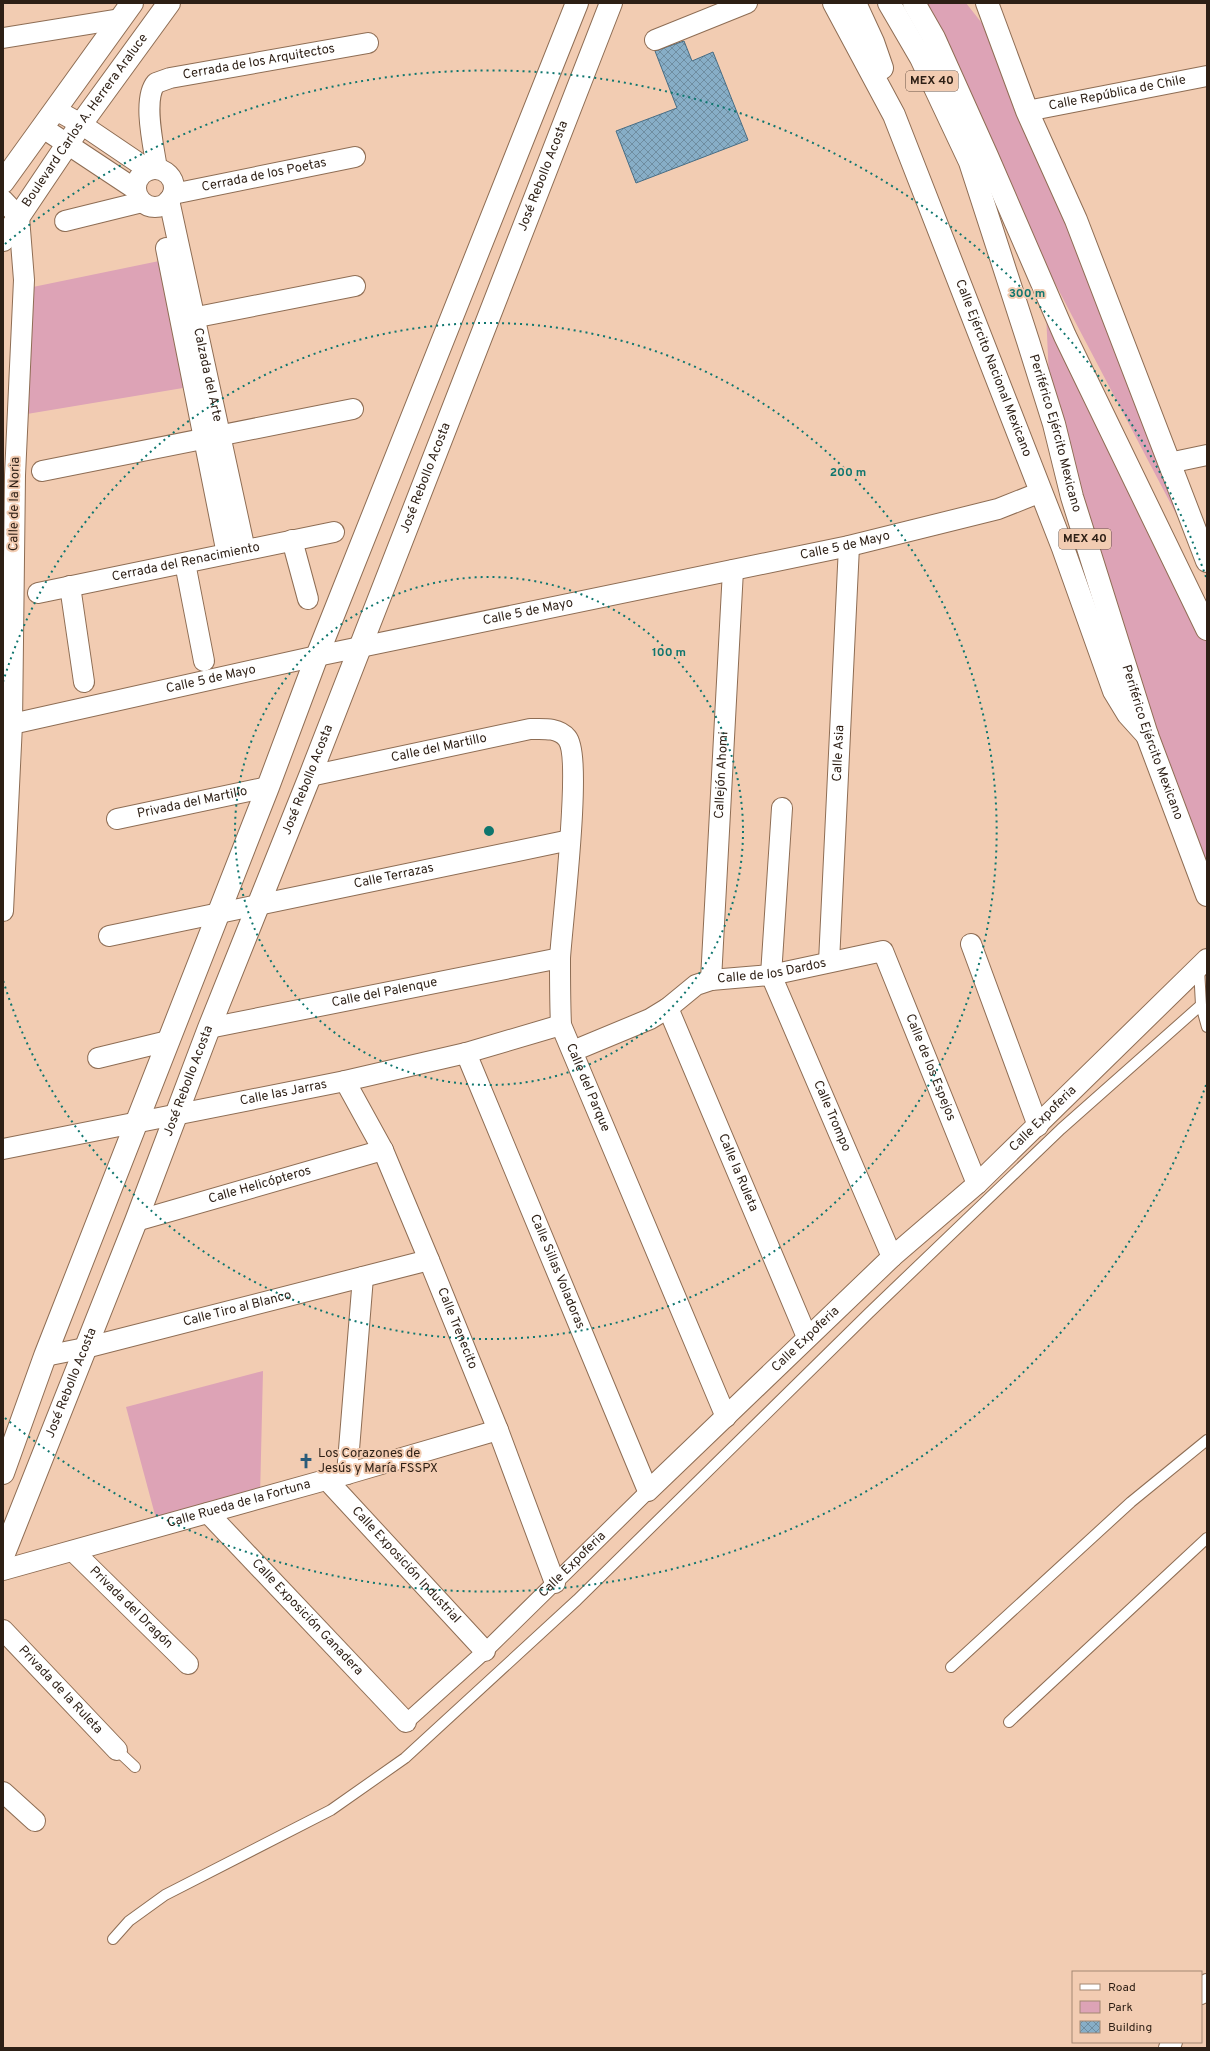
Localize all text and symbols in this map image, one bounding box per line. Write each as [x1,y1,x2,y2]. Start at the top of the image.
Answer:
street label: Boulevard Carlos A. Herrera Araluce [19,31,152,211]
street label: Cerrada de los Arquitectos [182,41,336,84]
road number: MEX 40 [906,71,958,91]
street label: Calle República de Chile [1047,72,1187,115]
street label: José Rebollo Acosta [515,119,572,234]
street label: Cerrada de los Poetas [200,155,328,196]
street label: Calle Ejército Nacional Mexicano [951,277,1035,459]
text: 300 m [1009,286,1045,302]
street label: Calzada del Arte [189,326,225,423]
street label: Periférico Ejército Mexicano [1025,353,1084,514]
street label: José Rebollo Acosta [397,421,455,535]
street label: Calle de la Noria [6,457,24,551]
text: 200 m [830,465,866,481]
street label: Calle 5 de Mayo [799,528,892,564]
road number: MEX 40 [1059,529,1111,549]
street label: Cerrada del Renacimiento [110,539,261,586]
street label: Calle 5 de Mayo [482,595,575,629]
text: 100 m [652,645,686,661]
street label: Calle 5 de Mayo [165,662,258,697]
street label: Periférico Ejército Mexicano [1117,663,1186,822]
street label: José Rebollo Acosta [279,723,337,837]
street label: Calle Asia [830,725,848,782]
street label: Calle del Martillo [390,730,488,766]
street label: Callejón Ahomi [712,731,732,819]
street label: Privada del Martillo [136,784,249,823]
centre of rings [482,824,496,838]
street label: Calle Terrazas [352,860,435,893]
street label: Calle de los Dardos [717,955,828,987]
street label: Calle del Palenque [330,975,439,1011]
street label: Calle de los Espejos [901,1012,959,1123]
street label: José Rebollo Acosta [161,1024,217,1139]
street label: Calle del Parque [562,1041,613,1134]
street label: Calle las Jarras [239,1077,328,1110]
street label: Calle Trompo [809,1078,854,1154]
street label: Calle Expoferia [1006,1083,1080,1156]
street label: Calle la Ruleta [714,1131,761,1214]
street label: Calle Helicópteros [207,1163,313,1208]
street label: Calle Sillas Voladoras [526,1212,588,1332]
street label: Calle Trenecito [433,1285,481,1372]
street label: Calle Tiro al Blanco [181,1288,293,1331]
street label: Calle Expoferia [769,1303,843,1376]
street label: José Rebollo Acosta [43,1326,101,1440]
place label: Los Corazones de Jesús y María FSSPX [318,1446,438,1477]
church icon: Los Corazones de Jesús y María FSSPX [297,1452,315,1470]
street label: Calle Rueda de la Fortuna [166,1477,312,1532]
street label: Calle Exposición Industrial [348,1504,464,1627]
street label: Calle Expoferia [536,1529,610,1601]
street label: Calle Exposición Ganadera [248,1556,366,1679]
street label: Privada del Dragón [86,1563,176,1652]
street label: Privada de la Ruleta [15,1643,106,1738]
legend [1072,1971,1202,2043]
text: Road [1108,1980,1136,1996]
text: Park [1108,2000,1133,2016]
text: Building [1108,2020,1152,2036]

